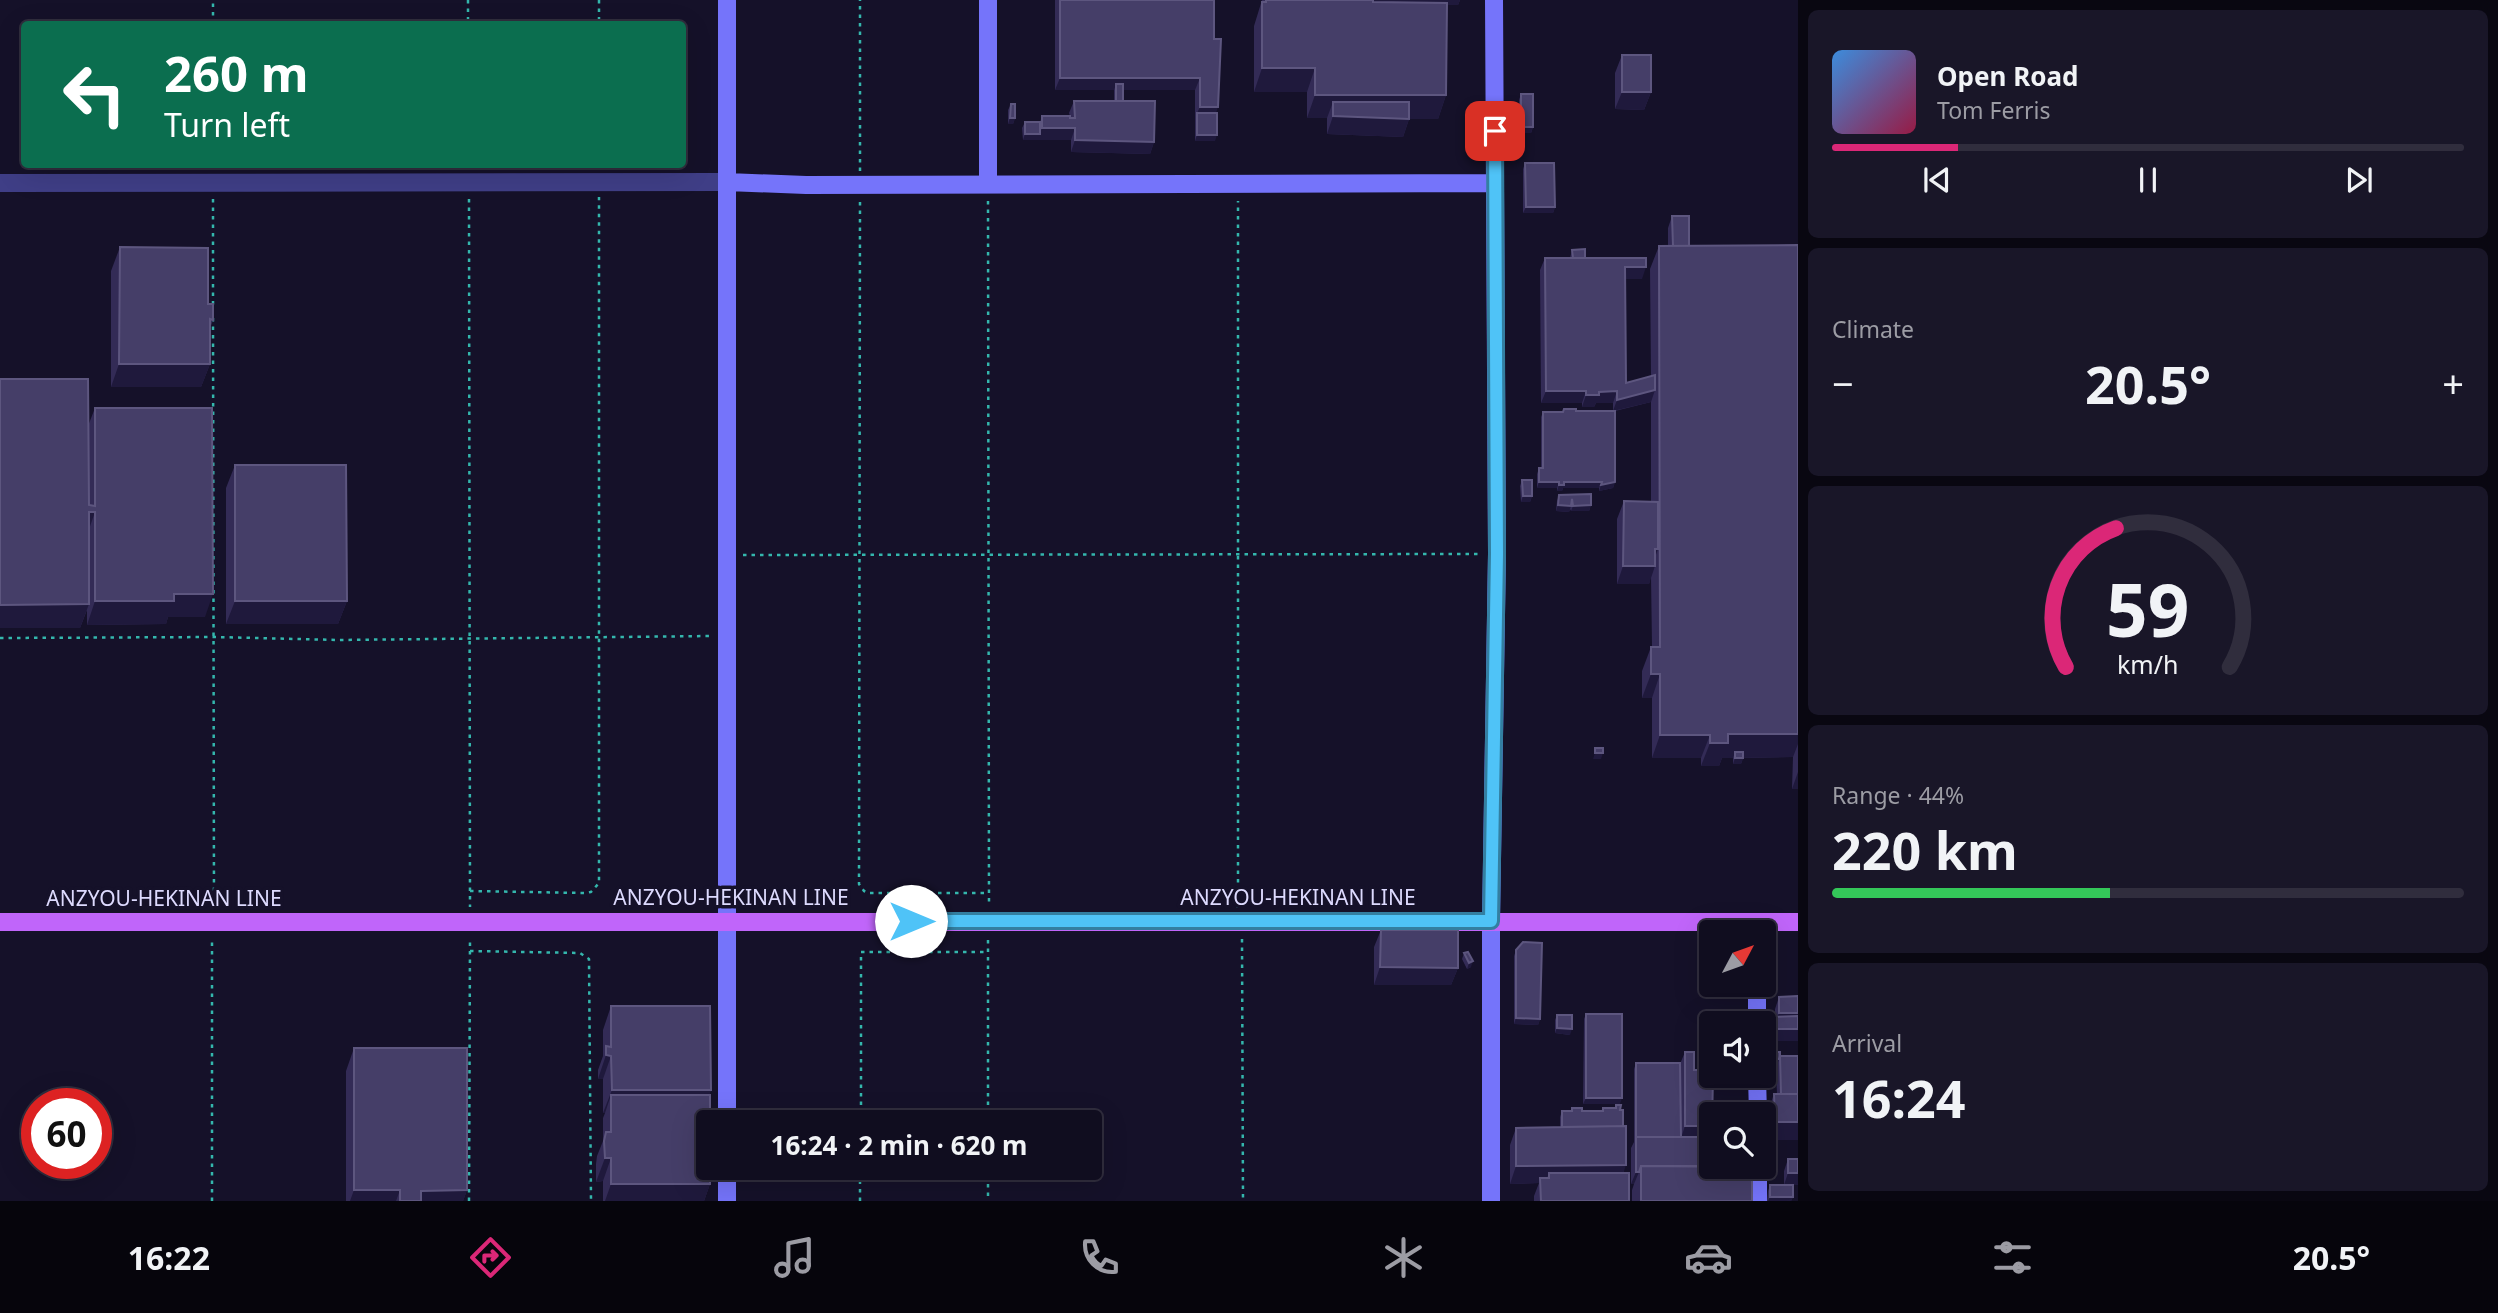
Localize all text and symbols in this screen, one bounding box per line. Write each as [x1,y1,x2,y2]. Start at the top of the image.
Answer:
text: 260 m [164,40,309,106]
icon: left [49,49,140,140]
text: Open Road [1937,58,2079,94]
text: Tom Ferris [1937,94,2050,126]
pin [1465,101,1525,161]
text: Turn left [164,103,290,146]
icon: arrive [1476,112,1514,150]
icon: previous [1918,161,1956,199]
icon: pause [2129,161,2167,199]
icon: next [2340,161,2378,199]
text: Climate [1832,313,1914,345]
text: 20.5° [2085,348,2211,419]
text: − [1832,357,1854,409]
text: + [2442,357,2464,409]
text: 59 [2106,559,2190,658]
text: km/h [2117,646,2179,680]
text: Range · 44% [1832,779,1964,811]
text: 220 km [1832,814,2018,885]
street label: ANZYOU-HEKINAN LINE [613,883,849,911]
street label: ANZYOU-HEKINAN LINE [1180,883,1416,911]
street label: ANZYOU-HEKINAN LINE [46,884,282,912]
position arrow [874,884,948,958]
north arrow [1699,920,1776,998]
map controls [1699,920,1776,1179]
button: sound [1699,1011,1776,1088]
text: Arrival [1832,1027,1902,1059]
text: 16:24 [1832,1062,1966,1133]
speed limit sign: 60 [21,1088,112,1179]
button: search [1699,1102,1776,1179]
text: 16:24 · 2 min · 620 m [771,1127,1027,1163]
icon: directions [466,1233,515,1282]
icon: music [770,1233,819,1282]
icon: phone [1075,1233,1124,1282]
icon: climate [1379,1233,1428,1282]
icon: car [1684,1233,1733,1282]
icon: filters [1988,1233,2037,1282]
text: 16:22 [128,1236,210,1279]
text: 20.5° [2293,1236,2370,1279]

